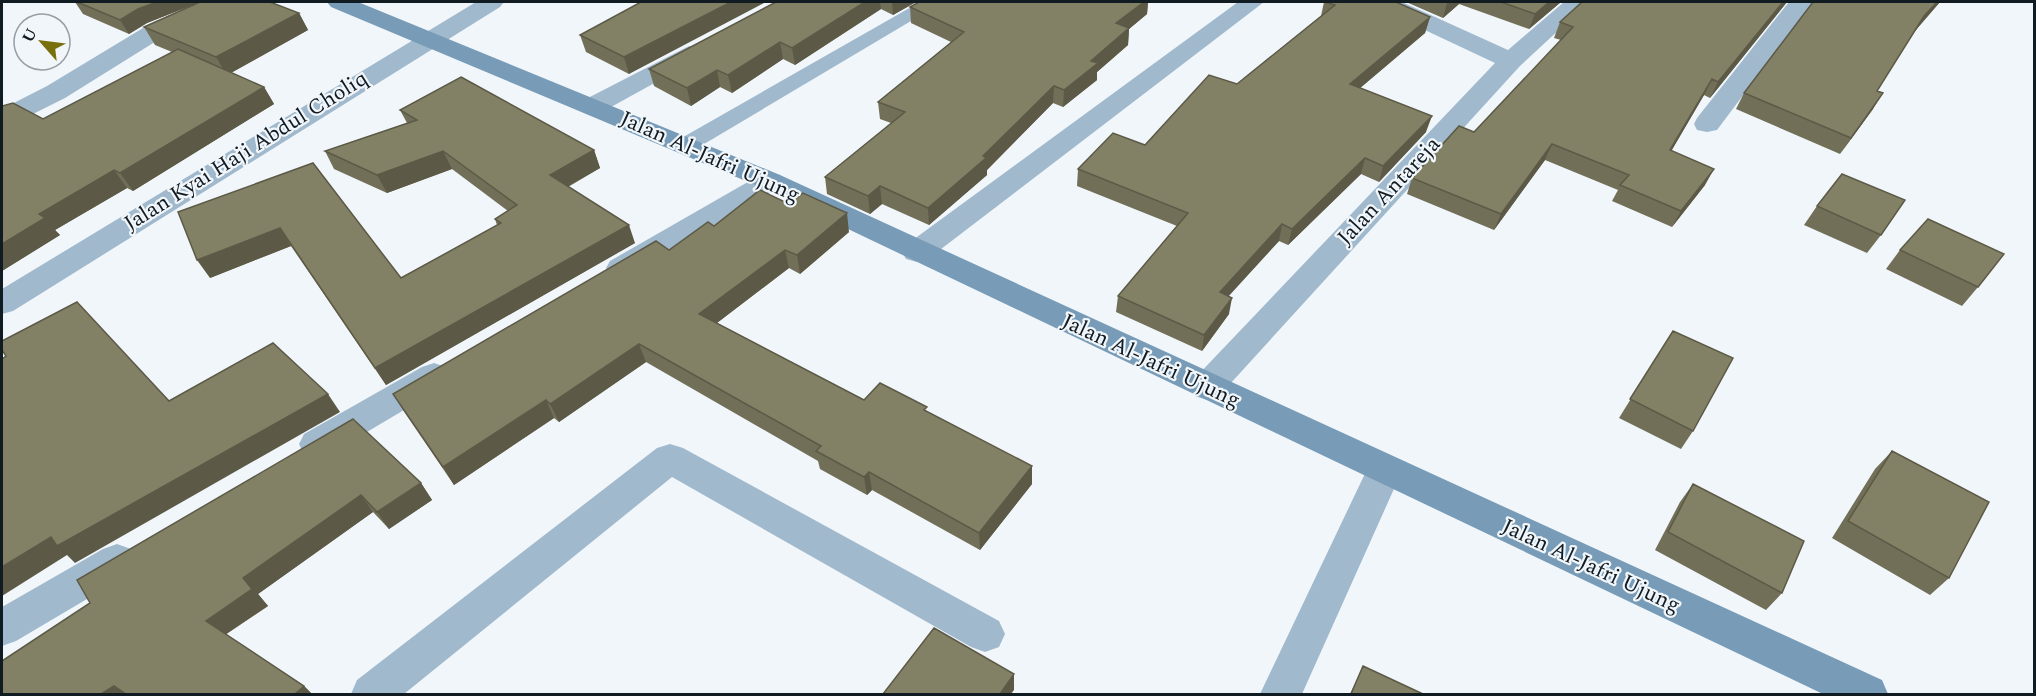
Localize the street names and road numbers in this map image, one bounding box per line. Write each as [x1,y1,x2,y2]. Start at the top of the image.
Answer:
street label: Jalan Kyai Haji Abdul Choliq [118,62,374,240]
street label: Jalan Al-Jafri Ujung [615,103,805,211]
street label: Jalan Antareja [1330,129,1449,253]
street label: Jalan Al-Jafri Ujung [1056,305,1246,417]
street label: Jalan Al-Jafri Ujung [1496,510,1686,622]

